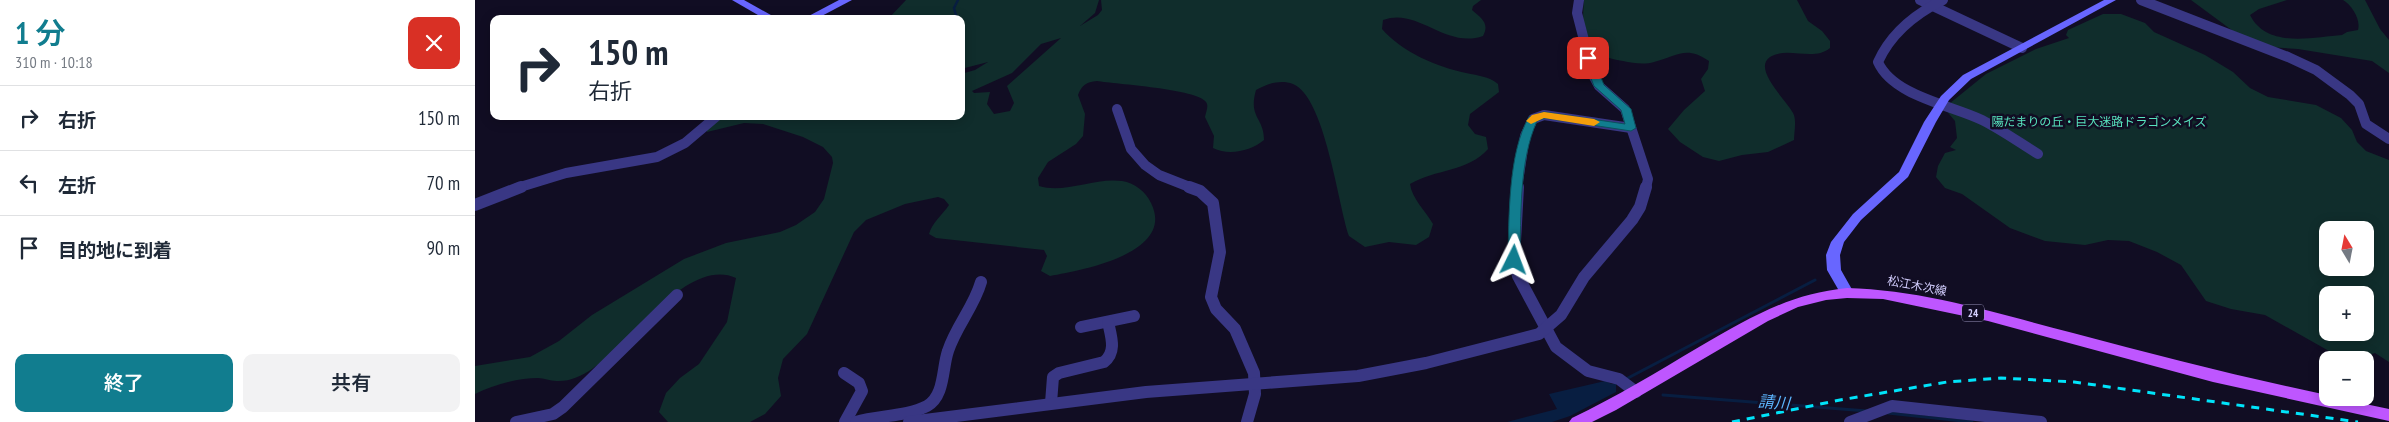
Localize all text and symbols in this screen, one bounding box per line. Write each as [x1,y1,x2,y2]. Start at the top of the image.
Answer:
text: 1 分 [15,13,66,52]
button: close [408,17,460,69]
text: 150 m [588,29,669,75]
icon: right [505,35,570,100]
pin [1567,37,1609,79]
icon: arrive [1574,44,1602,72]
text: 310 m · 10:18 [15,52,93,72]
text: 右折 [588,77,632,105]
icon: right [15,104,43,132]
text: 150 m [418,106,460,130]
text: 右折 [58,108,96,132]
park label: 陽だまりの丘・巨大迷路ドラゴンメイズ [1991,114,2207,129]
icon: left [15,169,43,197]
text: 70 m [427,171,460,195]
text: 左折 [58,173,96,197]
north arrow [2319,221,2374,276]
map controls [2319,221,2374,406]
position arrow [1487,233,1539,285]
icon: arrive [15,234,43,262]
text: 90 m [427,236,460,260]
text: 目的地に到着 [58,238,172,262]
street label: 松江木次線 [1886,272,1948,299]
button: + [2319,286,2374,341]
road number: 24 [1962,304,1984,322]
button: − [2319,351,2374,406]
button: 終了 [15,354,233,412]
button: 共有 [243,354,460,412]
water label: 請川 [1757,391,1793,413]

